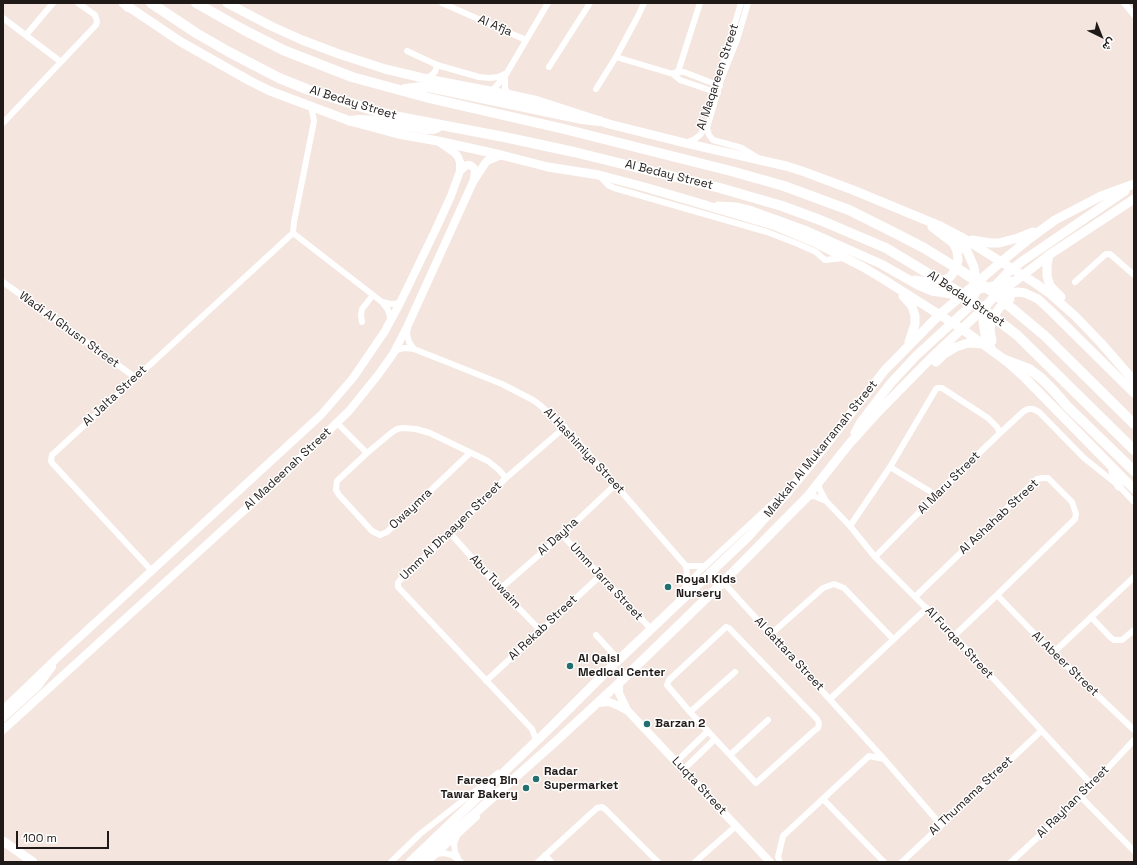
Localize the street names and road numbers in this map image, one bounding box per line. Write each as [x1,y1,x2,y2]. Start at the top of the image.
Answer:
street label: Al Afja [476,12,514,40]
street label: Al Maqareen Street [694,22,742,132]
street label: Al Beday Street [308,83,398,123]
street label: Al Beday Street [623,157,715,193]
street label: Al Beday Street [925,268,1007,330]
street label: Wadi Al Ghusn Street [16,289,122,371]
street label: Al Jalta Street [80,363,150,429]
street label: Makkah Al Mukarramah Street [761,378,881,520]
street label: Al Hashimiya Street [540,405,628,497]
street label: Al Madeenah Street [241,425,335,513]
street label: Al Maru Street [915,449,983,517]
street label: Al Ashahab Street [956,476,1042,558]
street label: Umm Al Dhaayen Street [397,479,505,583]
street label: Owaymra [387,486,435,532]
street label: Al Dayha [535,515,581,559]
street label: Umm Jarra Street [566,540,646,624]
street label: Abu Tuwaim [466,552,524,612]
street label: Al Rekab Street [506,592,580,664]
street label: Al Furqan Street [922,604,996,682]
street label: Al Gattara Street [751,614,827,694]
street label: Al Abeer Street [1029,628,1101,700]
street label: Al Thumama Street [926,753,1016,839]
street label: Luqta Street [669,754,729,818]
street label: Al Rayhan Street [1034,763,1112,841]

